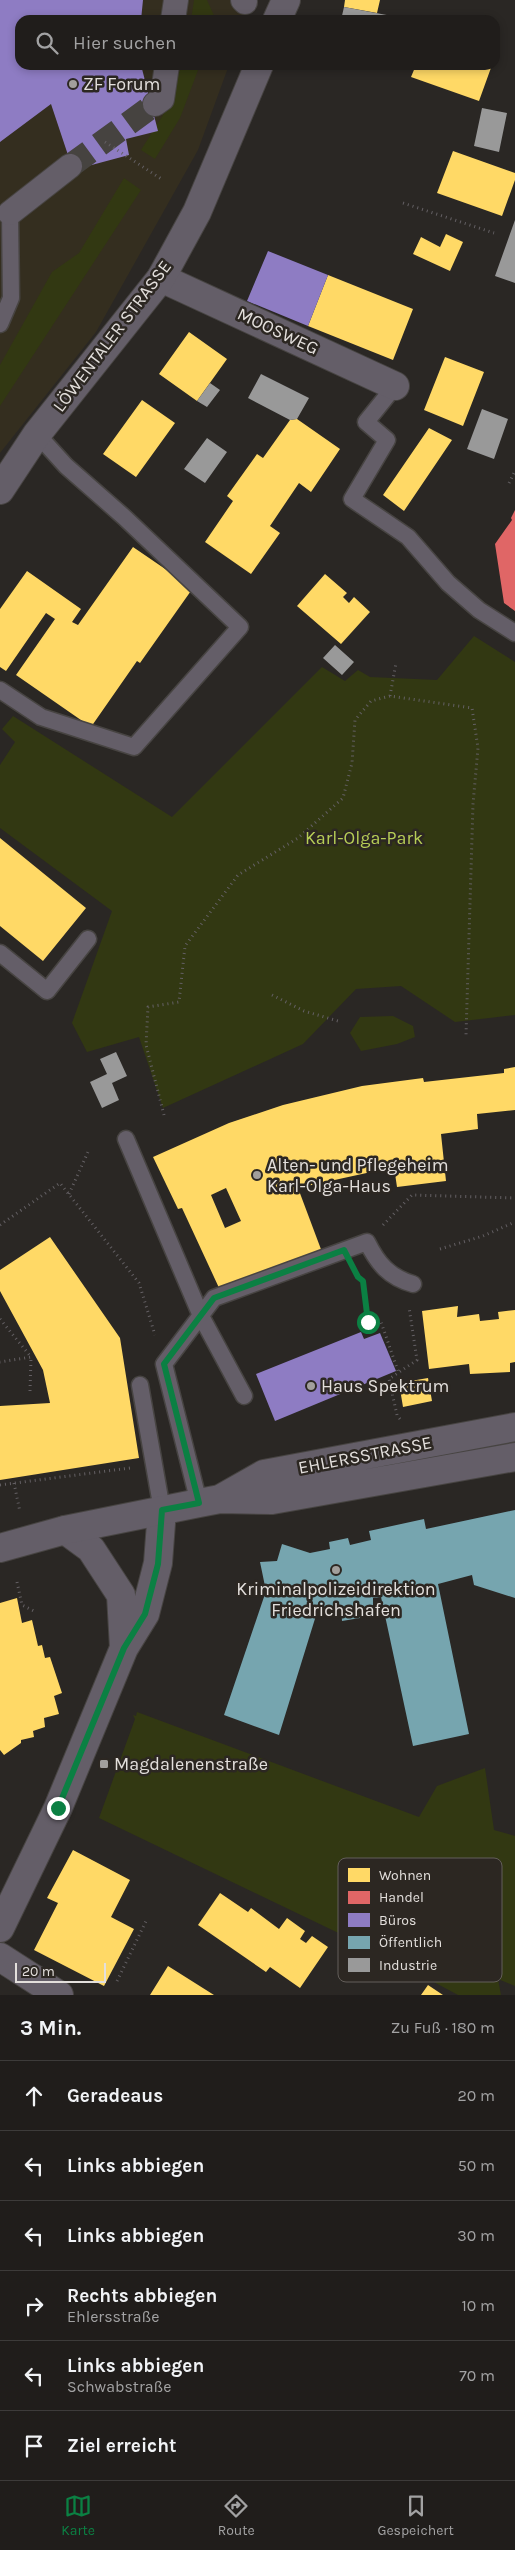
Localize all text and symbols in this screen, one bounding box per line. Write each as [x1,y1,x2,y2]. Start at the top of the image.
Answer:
search box [15,15,500,70]
icon: search [33,29,61,57]
text: Hier suchen [73,32,176,54]
place label: ZF Forum [83,73,160,95]
marker: ZF Forum [67,78,79,90]
street label: LÖWENTALER STRASSE [48,256,176,416]
street label: MOOSWEG [234,303,322,359]
park label: Karl-Olga-Park [305,827,423,849]
place label: Alten- und Pflegeheim Karl-Olga-Haus [267,1154,449,1197]
marker: Alten- und Pflegeheim Karl-Olga-Haus [251,1169,263,1181]
route start [357,1311,380,1334]
place label: Haus Spektrum [321,1375,449,1397]
marker: Haus Spektrum [305,1380,317,1392]
street label: EHLERSSTRASSE [296,1431,434,1479]
marker: Kriminalpolizeidirektion Friedrichshafen [330,1564,342,1576]
place label: Kriminalpolizeidirektion Friedrichshafen [236,1578,436,1621]
place label: Magdalenenstraße [114,1753,268,1775]
marker: Magdalenenstraße [98,1758,110,1770]
route end [47,1797,70,1820]
legend [338,1858,502,1982]
text: Wohnen [379,1867,431,1884]
text: Handel [379,1889,424,1906]
text: Büros [379,1912,416,1929]
text: Öffentlich [379,1934,442,1951]
text: Industrie [379,1957,437,1974]
scale bar [15,1960,106,1983]
text: 20 m [22,1963,55,1980]
text: 3 Min. [20,2016,81,2040]
text: Zu Fuß · 180 m [391,2018,495,2037]
icon: ahead [20,2082,48,2110]
text: Geradeaus [67,2085,163,2107]
text: 20 m [457,2086,495,2105]
icon: left [20,2152,48,2180]
text: Links abbiegen [67,2155,204,2177]
text: 50 m [458,2156,495,2175]
icon: left [20,2222,48,2250]
text: Links abbiegen [67,2225,204,2247]
text: 30 m [457,2226,495,2245]
text: Rechts abbiegen [67,2285,217,2307]
icon: right [20,2292,48,2320]
text: 10 m [461,2296,495,2315]
text: Ehlersstraße [67,2307,160,2326]
text: Links abbiegen [67,2355,204,2377]
icon: left [20,2362,48,2390]
text: 70 m [459,2366,495,2385]
text: Schwabstraße [67,2377,172,2396]
icon: arrive [20,2432,48,2460]
text: Ziel erreicht [67,2435,177,2457]
tab: Karte [61,2492,95,2539]
tab: Route [218,2492,255,2539]
tab: Gespeichert [377,2492,454,2539]

